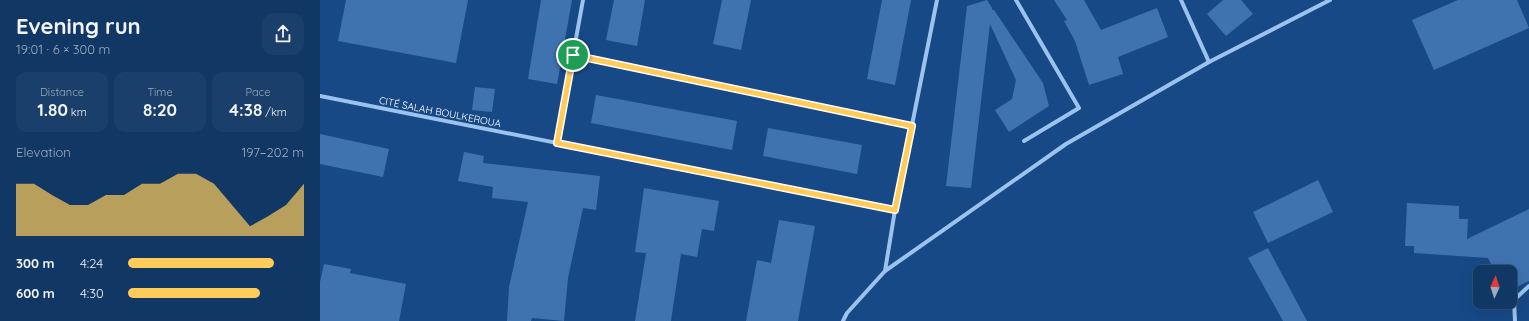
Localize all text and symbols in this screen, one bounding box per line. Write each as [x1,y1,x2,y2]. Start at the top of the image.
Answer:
text: Evening run [16,12,141,40]
button: share [262,13,304,55]
pin [556,38,590,72]
text: 19:01 · 6 × 300 m [16,41,110,57]
icon: arrive [562,44,584,66]
text: Distance [40,85,84,99]
text: Time [147,85,173,99]
text: Pace [245,85,271,99]
street label: CITÉ SALAH BOULKEROUA [378,94,503,130]
text: 1.80 [37,99,68,120]
text: 8:20 [143,99,177,120]
text: 4:38 [229,99,262,120]
text: km [68,105,87,119]
text: /km [262,105,287,119]
text: Elevation [16,144,71,160]
text: 197–202 m [241,144,304,160]
text: 300 m [16,255,55,271]
text: 4:24 [80,255,103,271]
north arrow [1473,265,1517,309]
map controls [1473,265,1517,309]
text: 600 m [16,285,55,301]
text: 4:30 [80,285,104,301]

